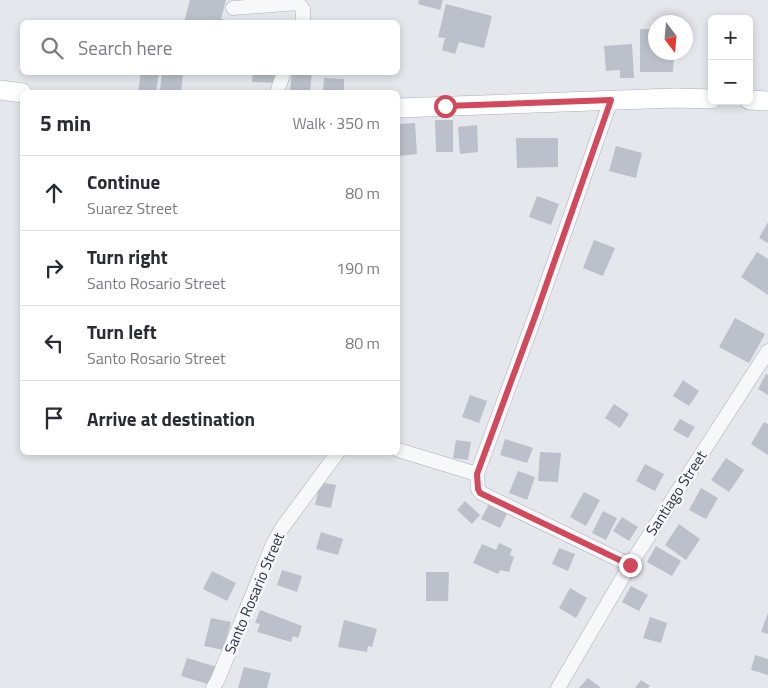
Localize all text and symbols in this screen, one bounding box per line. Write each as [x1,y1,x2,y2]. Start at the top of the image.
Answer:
north arrow [648,15,693,60]
map controls [708,15,753,105]
button: + [708,15,753,60]
search box [20,20,400,75]
text: Search here [78,33,172,62]
icon: search [38,34,66,62]
button: − [708,60,753,105]
route start [434,95,457,118]
text: 5 min [40,107,91,139]
text: Walk · 350 m [292,111,380,135]
text: Continue [87,167,160,196]
icon: ahead [40,179,68,207]
text: 80 m [345,181,380,205]
text: Suarez Street [87,196,178,220]
text: Turn right [87,242,168,271]
icon: right [40,254,68,282]
text: 190 m [336,256,380,280]
text: Santo Rosario Street [87,271,226,295]
text: Turn left [87,317,157,346]
icon: left [40,329,68,357]
text: 80 m [345,331,380,355]
text: Santo Rosario Street [87,346,226,370]
icon: arrive [40,404,68,432]
text: Arrive at destination [87,404,255,433]
street label: Santiago Street [640,445,713,540]
street label: Santo Rosario Street [218,528,290,657]
route end [619,554,642,577]

